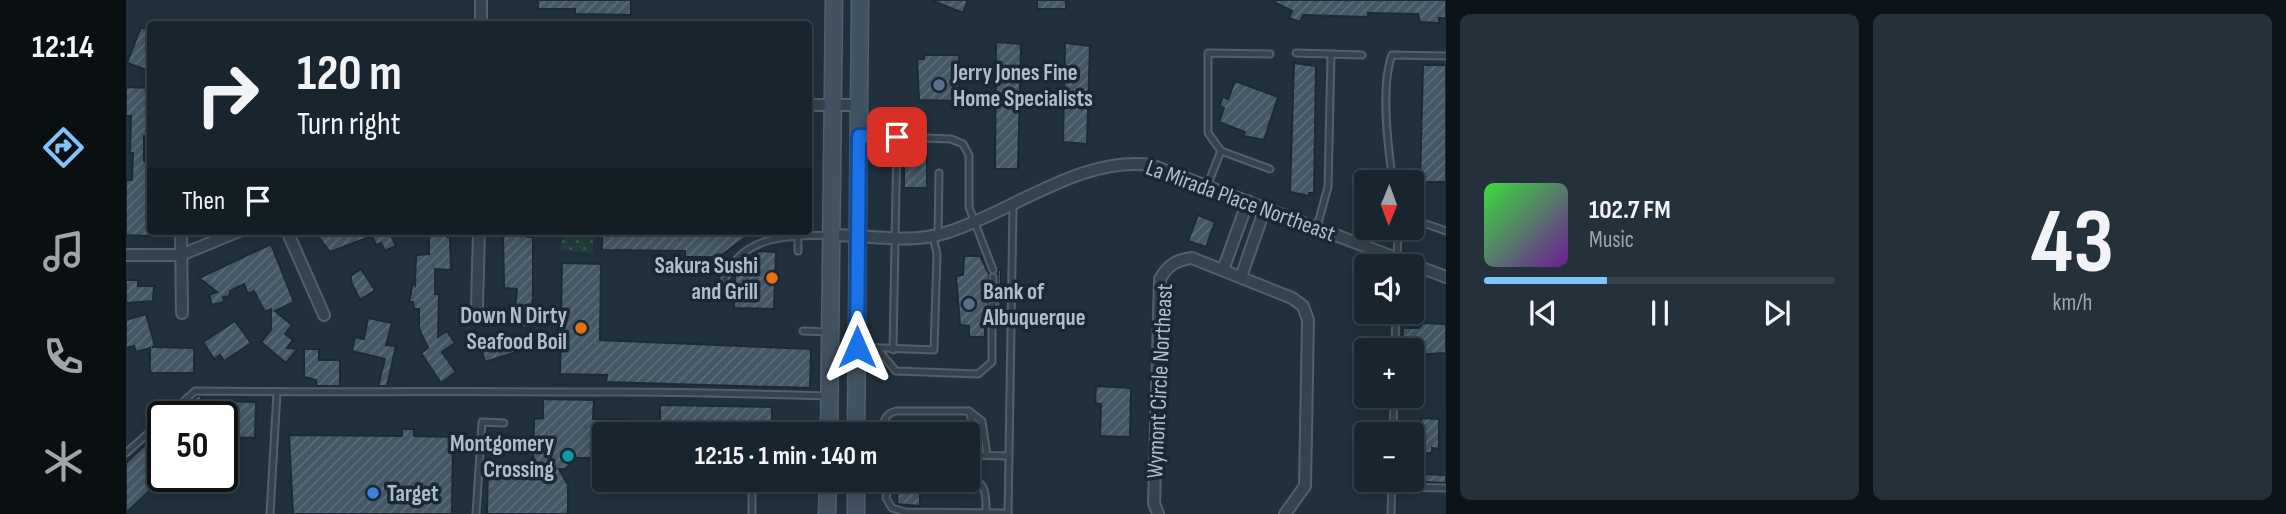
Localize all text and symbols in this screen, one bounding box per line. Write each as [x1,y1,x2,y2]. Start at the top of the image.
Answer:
text: 12:14 [32,28,94,67]
text: 120 m [297,45,402,104]
icon: right [182,49,273,140]
place label: Jerry Jones Fine Home Specialists [952,59,1093,113]
marker: Jerry Jones Fine Home Specialists [931,77,947,93]
text: Turn right [297,105,401,144]
pin [867,107,927,167]
icon: arrive [878,118,916,156]
icon: directions [39,123,88,172]
street label: La Mirada Place Northeast [1142,154,1339,248]
north arrow [1354,170,1424,240]
map controls [1354,170,1424,492]
icon: arrive [239,182,277,220]
text: Then [182,186,225,217]
text: 43 [2031,189,2114,298]
text: 102.7 FM [1589,195,1671,226]
text: Music [1589,226,1634,254]
icon: music [39,227,88,276]
place label: Sakura Sushi and Grill [655,252,758,306]
button: sound [1354,254,1424,324]
marker: Sakura Sushi and Grill [764,270,780,286]
place label: Bank of Albuquerque [982,278,1085,332]
street label: Wymont Circle Northeast [1141,283,1179,479]
text: km/h [2053,289,2092,317]
icon: previous [1524,294,1562,332]
icon: pause [1641,294,1679,332]
icon: next [1758,294,1796,332]
marker: Bank of Albuquerque [961,296,977,312]
place label: Down N Dirty Seafood Boil [460,302,567,356]
position arrow [820,310,894,384]
marker: Down N Dirty Seafood Boil [573,320,589,336]
icon: phone [39,332,88,381]
button: + [1354,338,1424,408]
speed limit sign: 50 [147,401,238,492]
button: − [1354,422,1424,492]
place label: Montgomery Crossing [450,430,554,484]
icon: climate [39,437,88,486]
text: 12:15 · 1 min · 140 m [695,441,877,472]
marker: Montgomery Crossing [560,448,576,464]
place label: Target [387,480,439,508]
marker: Target [365,485,381,501]

